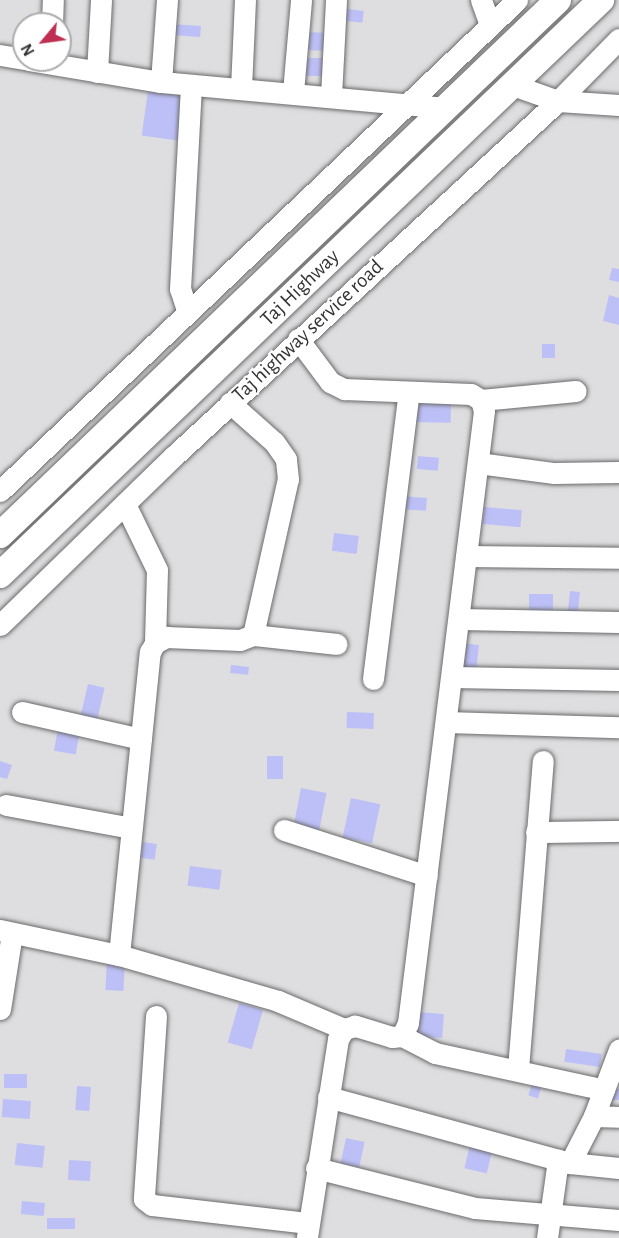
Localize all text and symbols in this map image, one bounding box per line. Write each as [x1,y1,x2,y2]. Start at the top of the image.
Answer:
north arrow [12,12,72,72]
text: N [18,41,38,59]
street label: Taj Highway [255,244,345,332]
street label: Taj highway service road [227,254,389,408]

